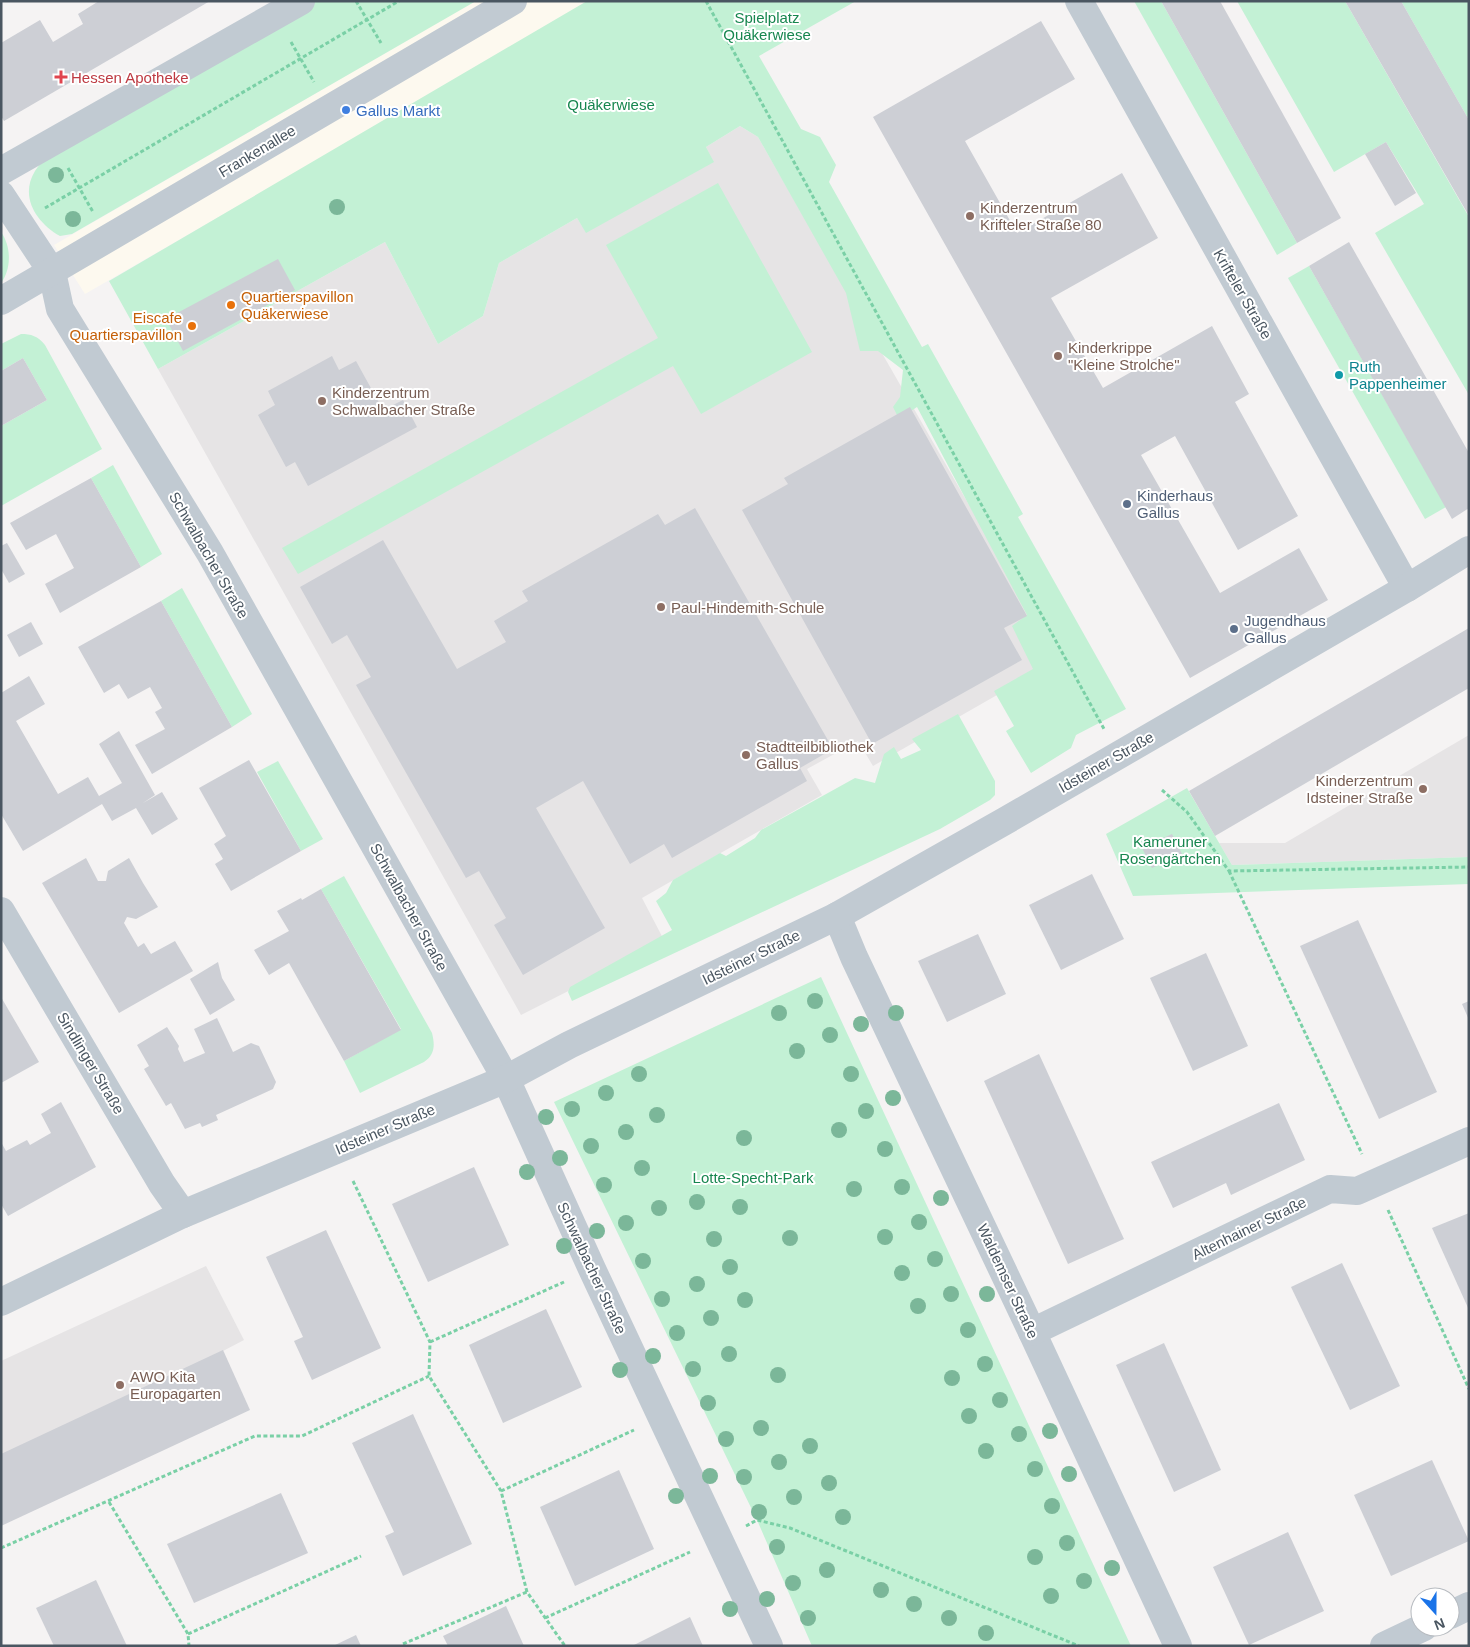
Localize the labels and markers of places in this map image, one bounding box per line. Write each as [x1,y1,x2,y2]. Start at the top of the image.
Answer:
place label: Hessen Apotheke [71,69,189,86]
marker: Hessen Apotheke [55,71,67,83]
place label: Gallus Markt [356,102,441,119]
marker: Gallus Markt [340,104,352,116]
place label: Kinderzentrum Krifteler Straße 80 [980,199,1102,233]
marker: Kinderzentrum Krifteler Straße 80 [964,210,976,222]
place label: Quartierspavillon Quäkerwiese [241,288,354,322]
marker: Quartierspavillon Quäkerwiese [225,299,237,311]
place label: Eiscafe Quartierspavillon [69,309,182,343]
marker: Eiscafe Quartierspavillon [186,320,198,332]
place label: Kinderkrippe "Kleine Strolche" [1068,339,1180,373]
marker: Kinderkrippe "Kleine Strolche" [1052,350,1064,362]
place label: Ruth Pappenheimer [1349,358,1447,392]
marker: Ruth Pappenheimer [1333,369,1345,381]
place label: Kinderzentrum Schwalbacher Straße [332,384,475,418]
marker: Kinderzentrum Schwalbacher Straße [316,395,328,407]
place label: Kinderhaus Gallus [1137,487,1213,521]
marker: Kinderhaus Gallus [1121,498,1133,510]
place label: Paul-Hindemith-Schule [671,599,824,616]
marker: Paul-Hindemith-Schule [655,601,667,613]
place label: Jugendhaus Gallus [1244,612,1326,646]
marker: Jugendhaus Gallus [1228,623,1240,635]
place label: Stadtteilbibliothek Gallus [756,738,874,772]
marker: Stadtteilbibliothek Gallus [740,749,752,761]
place label: Kinderzentrum Idsteiner Straße [1306,772,1413,806]
marker: Kinderzentrum Idsteiner Straße [1417,783,1429,795]
place label: AWO Kita Europagarten [130,1368,221,1402]
marker: AWO Kita Europagarten [114,1379,126,1391]

